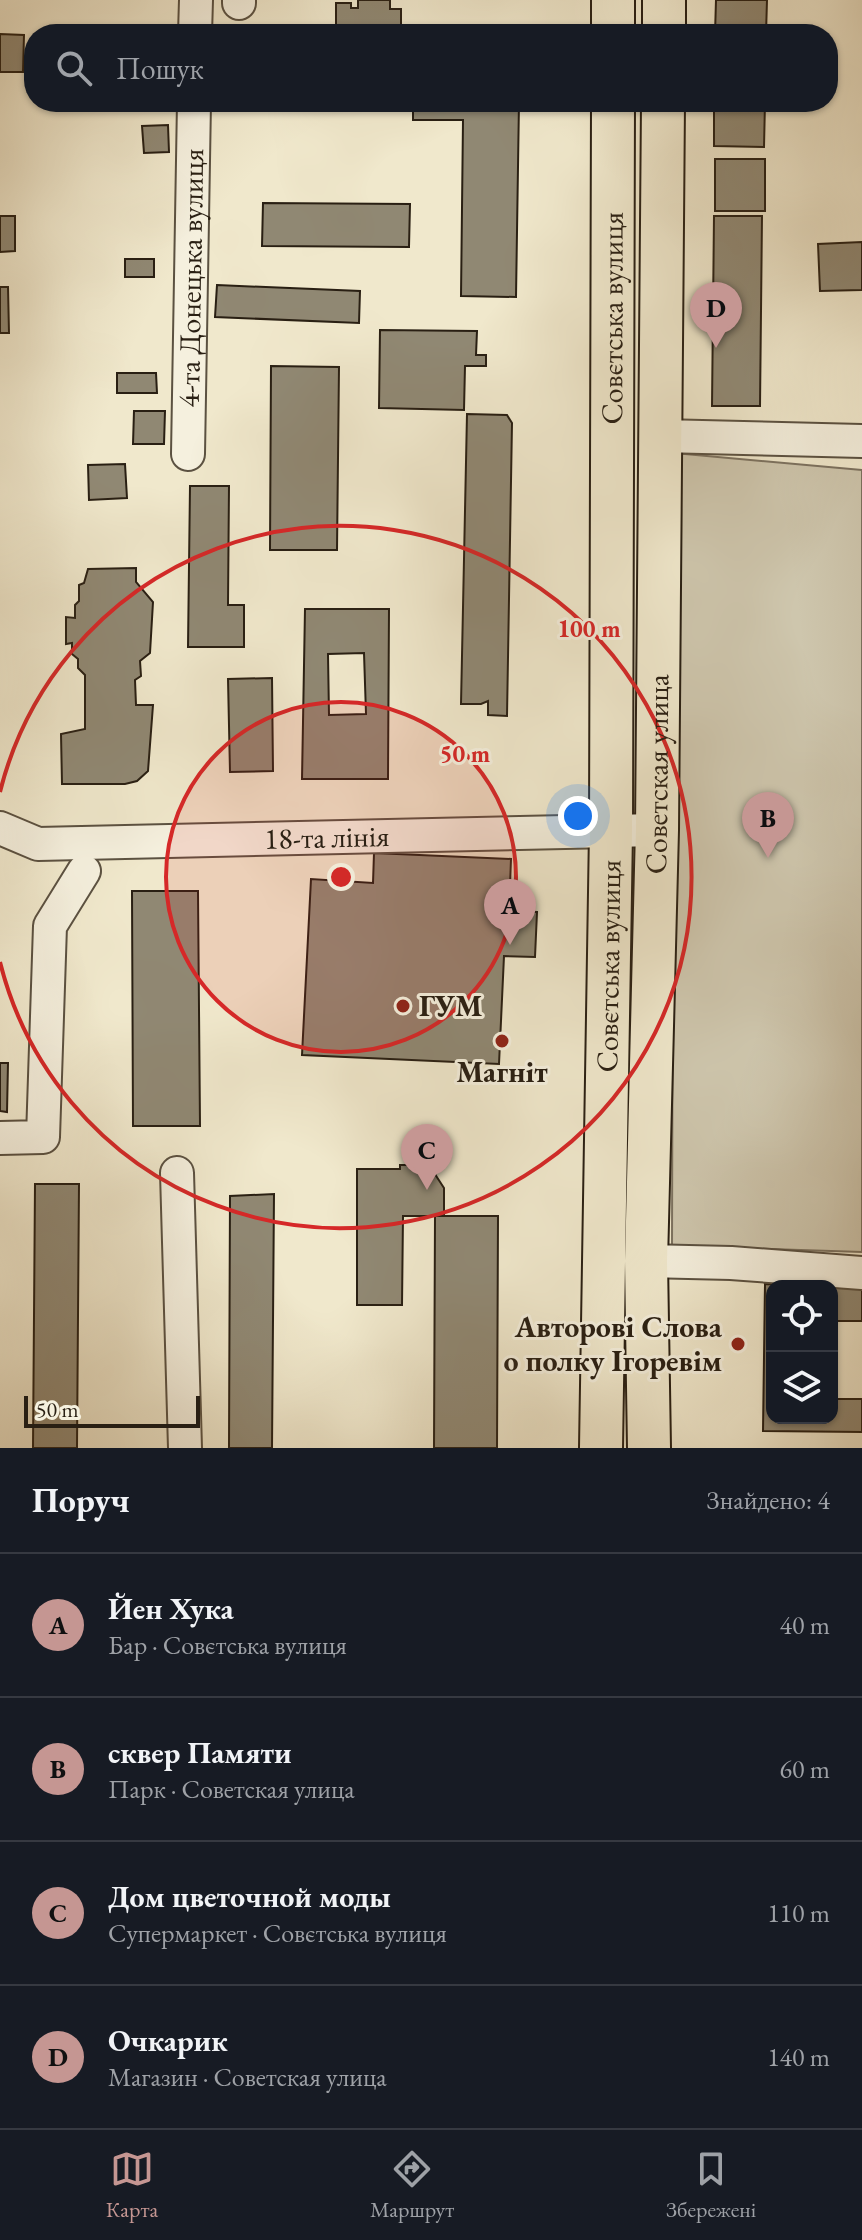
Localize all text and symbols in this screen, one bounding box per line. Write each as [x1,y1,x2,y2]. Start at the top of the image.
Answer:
search box [24,24,838,112]
icon: search [52,46,96,90]
text: Пошук [116,49,204,88]
street label: 4-та Донецька вулиця [169,148,212,408]
street label: Совєтська вулиця [592,212,632,424]
pin: D [690,282,742,348]
text: 100 m [557,613,621,644]
street label: Советская улица [636,674,677,875]
text: 50 m [440,738,490,769]
pin: B [742,792,794,858]
your location [558,796,598,836]
street label: 18-та лінія [263,816,390,858]
street label: Совєтська вулиця [587,859,630,1073]
centre of rings [327,863,355,891]
pin: A [484,879,536,945]
place label: ГУМ [419,986,483,1025]
marker: ГУМ [394,997,412,1015]
marker: Магніт [493,1032,511,1050]
place label: Магніт [456,1052,548,1091]
pin: C [401,1124,453,1190]
map controls [766,1280,838,1424]
button: locate [766,1280,838,1352]
place label: Авторові Слова о полку Ігоревім [503,1307,723,1380]
marker: Авторові Слова о полку Ігоревім [729,1335,747,1353]
button: layers [766,1352,838,1424]
scale bar [24,1392,200,1428]
text: 50 m [36,1395,79,1424]
text: Поруч [32,1478,130,1522]
text: Знайдено: 4 [707,1483,830,1517]
text: Йен Хука [108,1589,234,1628]
text: A [49,1608,67,1642]
text: 40 m [780,1608,830,1642]
text: Бар · Совєтська вулиця [108,1628,347,1662]
text: сквер Памяти [108,1733,292,1772]
text: B [50,1752,66,1786]
text: 60 m [780,1752,830,1786]
text: Парк · Советская улица [108,1772,355,1806]
text: Дом цветочной моды [108,1877,391,1916]
text: C [49,1896,67,1930]
text: 110 m [767,1896,830,1930]
text: Супермаркет · Совєтська вулиця [108,1916,447,1950]
text: Очкарик [108,2021,228,2060]
text: D [48,2040,68,2074]
text: 140 m [767,2040,830,2074]
text: Магазин · Советская улица [108,2060,387,2094]
tab: Карта [106,2147,158,2224]
tab: Маршрут [370,2147,454,2224]
tab: Збережені [666,2147,756,2224]

